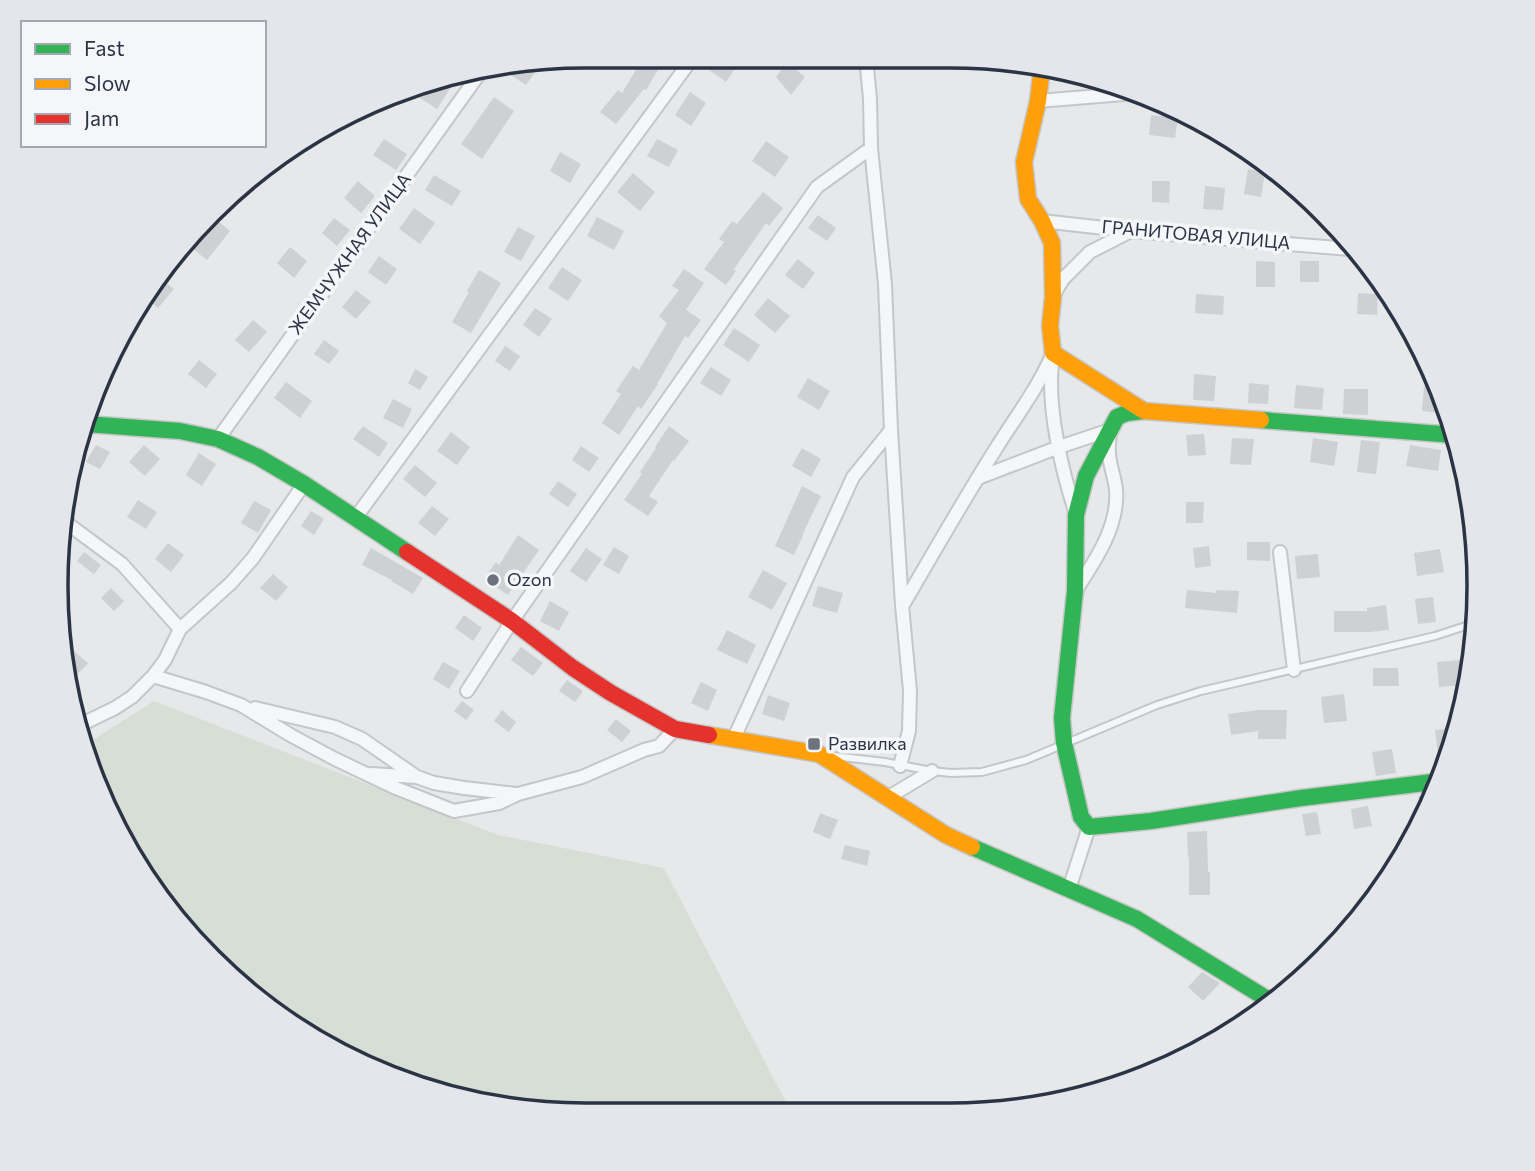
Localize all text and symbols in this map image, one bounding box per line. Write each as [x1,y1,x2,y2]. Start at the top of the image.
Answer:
legend [21,21,266,147]
text: Fast [84,35,125,60]
text: Slow [84,70,131,95]
text: Jam [84,105,119,130]
street label: ЖЕМЧУЖНАЯ УЛИЦА [283,168,415,338]
street label: ГРАНИТОВАЯ УЛИЦА [1101,215,1291,253]
place label: Ozon [507,568,552,590]
marker: Ozon [485,572,501,588]
place label: Развилка [828,732,907,754]
marker: Развилка [806,736,822,752]

